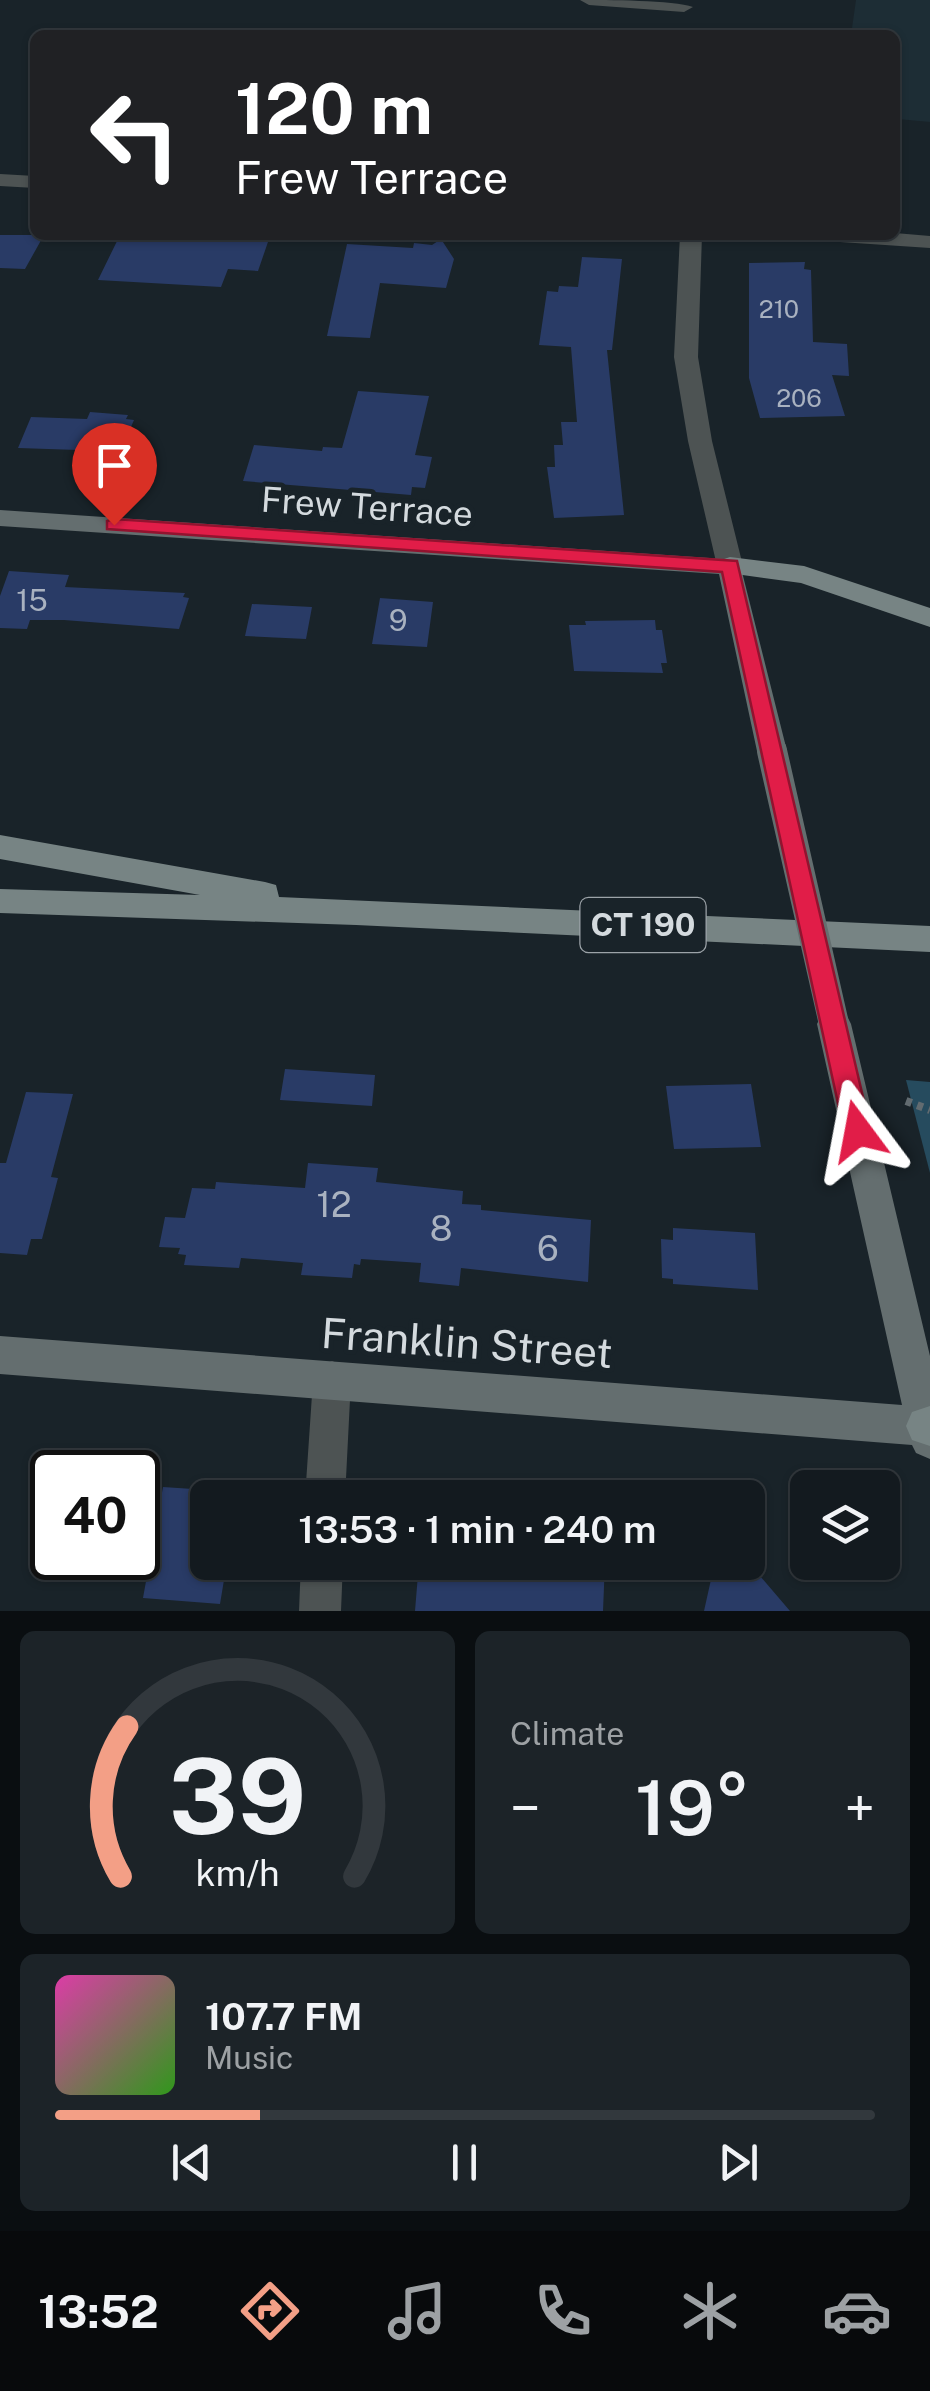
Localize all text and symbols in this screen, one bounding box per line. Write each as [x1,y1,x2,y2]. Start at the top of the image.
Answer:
text: 120 m [235,67,433,150]
icon: left [70,70,200,200]
text: Frew Terrace [235,151,508,204]
house number: 210 [759,294,799,324]
house number: 206 [776,383,822,413]
pin [72,423,157,526]
icon: arrive [87,438,142,493]
street label: Frew Terrace [260,479,474,534]
house number: 15 [16,582,48,618]
house number: 9 [389,602,407,638]
road number: CT 190 [580,898,706,952]
position arrow [806,1079,910,1183]
house number: 12 [316,1184,352,1225]
house number: 8 [430,1208,452,1249]
house number: 6 [537,1228,559,1269]
street label: Franklin Street [320,1308,614,1377]
speed limit sign: 40 [30,1450,160,1580]
map controls [790,1470,900,1580]
button: layers [790,1470,900,1580]
text: 13:53 · 1 min · 240 m [298,1507,657,1552]
text: Climate [510,1715,624,1752]
text: 39 [169,1735,306,1857]
text: 19° [635,1764,750,1852]
text: − [510,1776,541,1840]
text: + [844,1776,875,1840]
text: km/h [195,1852,280,1894]
text: 107.7 FM [205,1994,362,2039]
text: Music [205,2039,293,2076]
icon: previous [164,2135,219,2190]
icon: pause [437,2135,492,2190]
icon: next [711,2135,766,2190]
icon: directions [235,2276,305,2346]
icon: music [382,2276,452,2346]
icon: phone [528,2276,598,2346]
icon: climate [675,2276,745,2346]
icon: car [822,2276,892,2346]
text: 13:52 [38,2285,159,2338]

